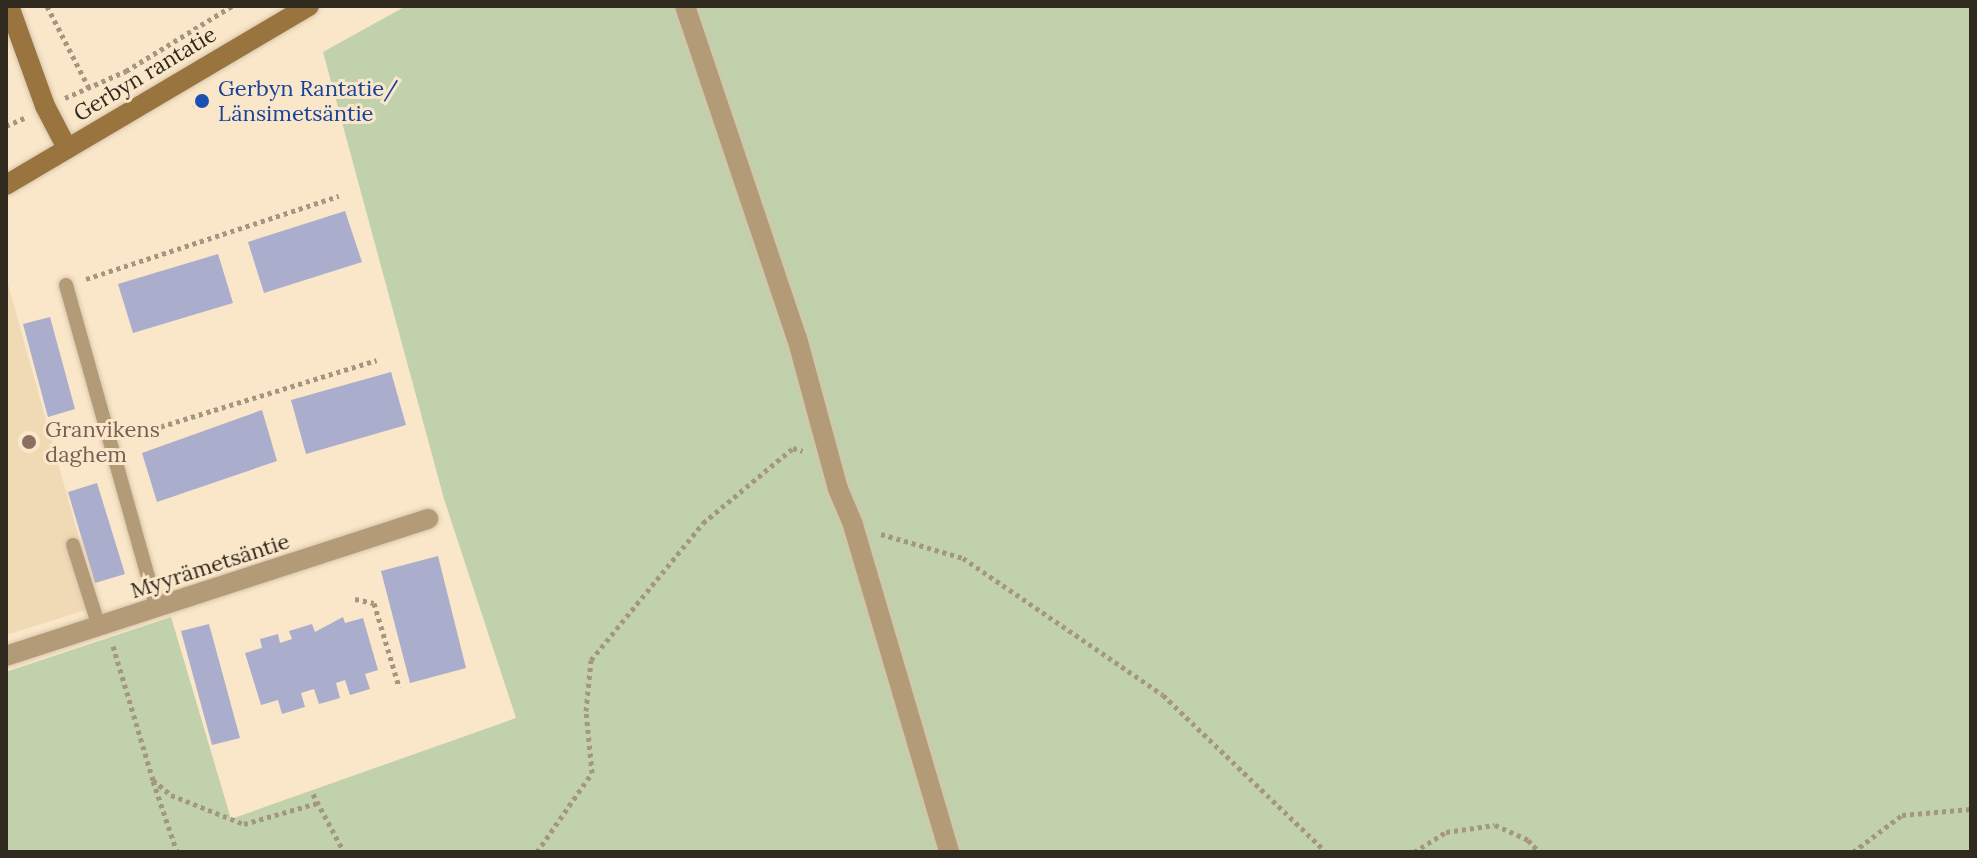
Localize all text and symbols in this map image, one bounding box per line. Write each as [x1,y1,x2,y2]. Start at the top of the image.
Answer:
street label: Gerbyn rantatie [69,21,221,127]
place label: Gerbyn Rantatie/ Länsimetsäntie [218,75,398,126]
marker: Gerbyn Rantatie/ Länsimetsäntie [193,92,211,110]
place label: Granvikens daghem [45,416,160,468]
marker: Granvikens daghem [20,433,38,451]
street label: Myyrämetsäntie [127,528,293,604]

